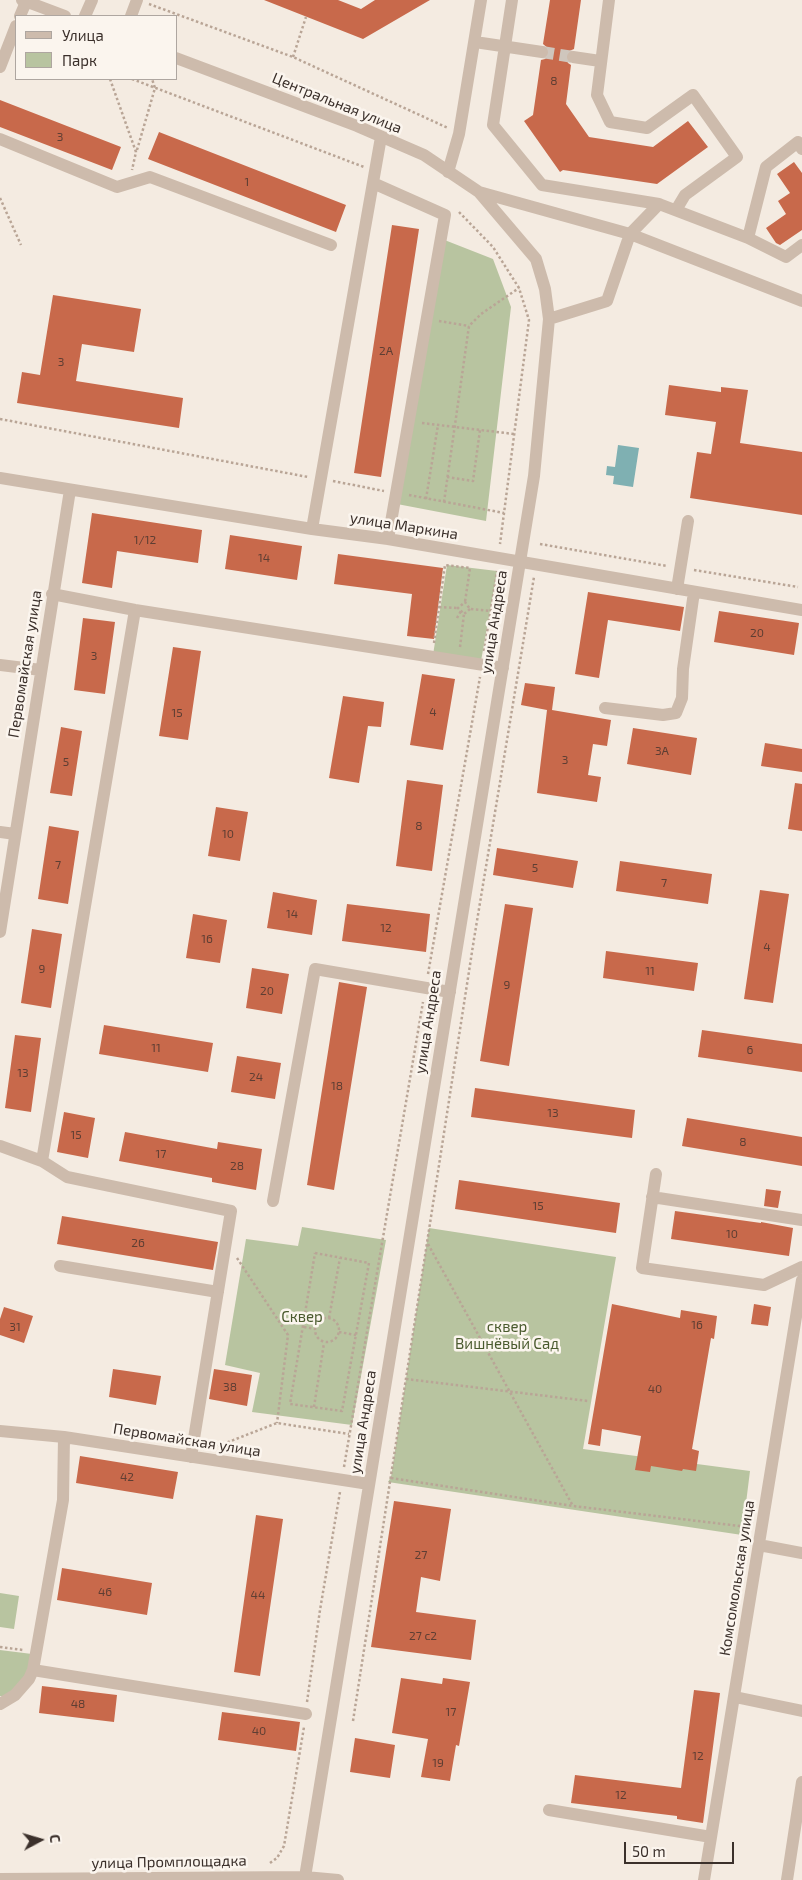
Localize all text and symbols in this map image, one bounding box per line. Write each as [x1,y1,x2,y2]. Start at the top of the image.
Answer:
legend [15,15,178,80]
text: Улица [62,26,104,44]
text: Парк [62,51,97,69]
street label: Центральная улица [270,69,404,137]
house number: 8 [550,74,558,88]
house number: 3 [57,130,63,144]
house number: 1 [245,175,249,189]
house number: 2А [379,344,393,358]
house number: 3 [58,355,64,369]
street label: улица Маркина [349,509,459,543]
house number: 1/12 [134,533,156,547]
house number: 14 [258,551,270,565]
street label: улица Андреса [477,569,511,675]
street label: Первомайская улица [4,589,46,739]
house number: 20 [750,626,764,640]
house number: 3 [91,649,97,663]
house number: 4 [429,705,437,719]
house number: 15 [171,706,183,720]
house number: 3А [655,744,669,758]
house number: 3 [562,753,568,767]
house number: 5 [63,755,69,769]
house number: 8 [415,819,423,833]
house number: 10 [222,827,234,841]
house number: 7 [55,858,61,872]
house number: 5 [532,861,538,875]
house number: 7 [661,876,667,890]
house number: 14 [286,907,298,921]
house number: 12 [380,921,392,935]
house number: 16 [201,932,213,946]
house number: 4 [763,940,771,954]
house number: 9 [39,962,45,976]
house number: 11 [645,964,655,978]
street label: улица Андреса [411,969,445,1075]
house number: 9 [504,978,510,992]
house number: 20 [260,984,274,998]
house number: 11 [151,1041,161,1055]
house number: 6 [747,1043,753,1057]
house number: 13 [17,1066,29,1080]
house number: 24 [249,1070,263,1084]
house number: 18 [331,1079,343,1093]
house number: 13 [547,1106,559,1120]
house number: 15 [70,1128,82,1142]
house number: 8 [739,1135,747,1149]
house number: 17 [156,1147,166,1161]
house number: 28 [230,1159,244,1173]
house number: 15 [532,1199,544,1213]
house number: 10 [726,1227,738,1241]
house number: 26 [131,1236,145,1250]
park label: Сквер [281,1308,323,1326]
park label: сквер Вишнёвый Сад [455,1318,559,1353]
house number: 16 [691,1318,703,1332]
house number: 31 [9,1320,21,1334]
street label: улица Андреса [346,1369,380,1475]
house number: 38 [223,1380,237,1394]
house number: 40 [648,1382,662,1396]
street label: Первомайская улица [112,1419,262,1461]
house number: 42 [120,1470,134,1484]
street label: Комсомольская улица [716,1499,758,1657]
house number: 27 [415,1548,427,1562]
house number: 46 [98,1585,112,1599]
house number: 44 [251,1588,265,1602]
house number: 27 c2 [409,1629,437,1643]
house number: 48 [71,1697,85,1711]
house number: 17 [446,1705,456,1719]
house number: 40 [252,1724,266,1738]
house number: 12 [692,1749,704,1763]
house number: 19 [432,1756,444,1770]
house number: 12 [615,1788,627,1802]
north arrow [15,1815,65,1865]
scale bar [627,1832,737,1864]
text: С [47,1833,64,1843]
text: 50 m [632,1842,666,1860]
street label: улица Промплощадка [91,1852,247,1872]

